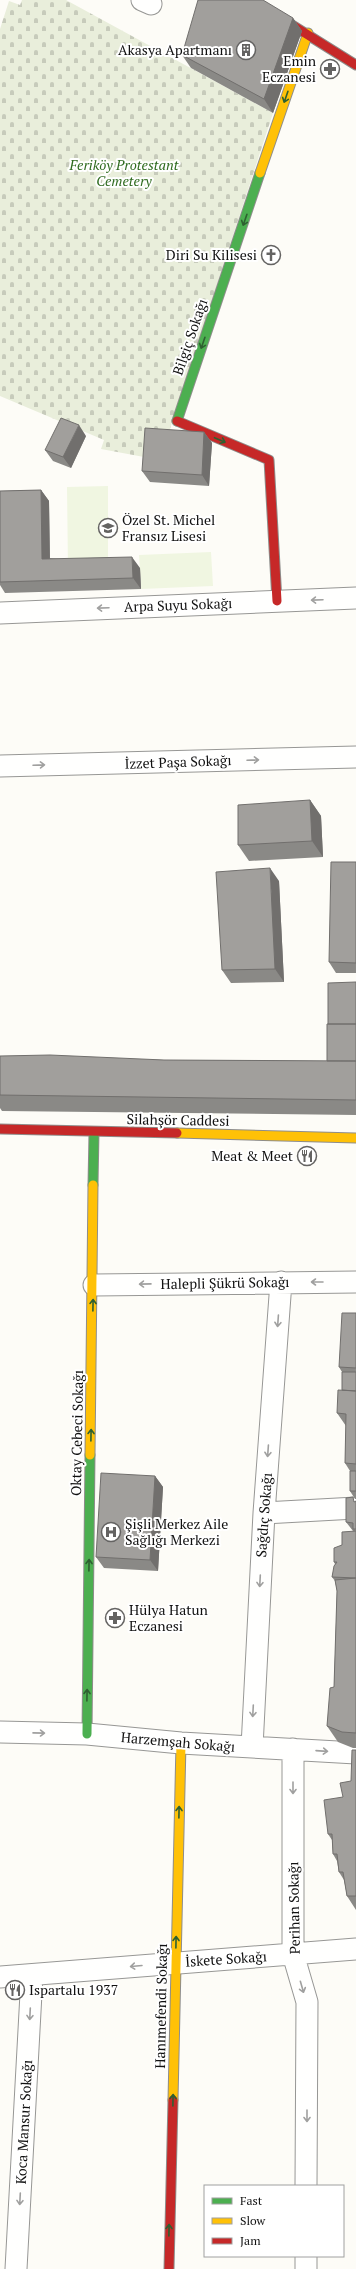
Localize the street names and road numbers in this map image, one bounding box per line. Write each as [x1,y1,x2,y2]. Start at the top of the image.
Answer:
street label: Bilgiç Sokağı [168,296,211,378]
street label: Arpa Suyu Sokağı [123,593,233,616]
street label: İzzet Paşa Sokağı [124,750,232,773]
street label: Silahşör Caddesi [126,1109,230,1130]
street label: Halepli Şükrü Sokağı [160,1272,290,1293]
street label: Oktay Cebeci Sokağı [66,1370,87,1496]
street label: Sağdıç Sokağı [251,1472,276,1558]
street label: Harzemşah Sokağı [120,1727,236,1756]
street label: Perihan Sokağı [283,1862,304,1955]
street label: Hanımefendi Sokağı [150,1943,171,2069]
street label: İskete Sokağı [184,1946,267,1971]
street label: Koca Mansur Sokağı [11,2059,36,2185]

